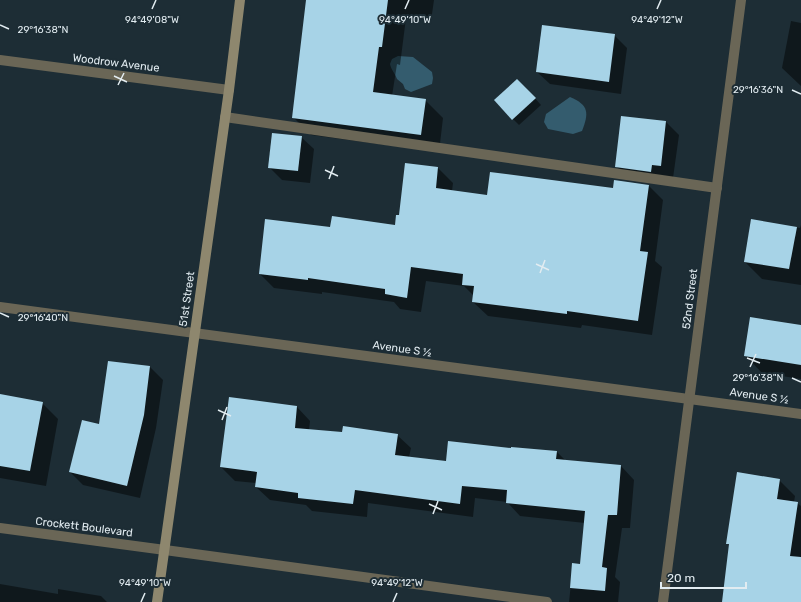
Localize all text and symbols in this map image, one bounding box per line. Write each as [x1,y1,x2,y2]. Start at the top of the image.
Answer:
text: 94°49'08"W [125,14,179,26]
text: 94°49'10"W [379,14,431,26]
text: 94°49'12"W [631,14,683,26]
text: 29°16'38"N [18,24,68,36]
street label: Woodrow Avenue [72,51,160,75]
text: 29°16'36"N [733,84,783,96]
street label: 52nd Street [680,267,700,330]
street label: 51st Street [177,270,197,327]
text: 29°16'40"N [18,312,68,324]
street label: Avenue S ½ [372,338,433,360]
text: 29°16'38"N [733,372,783,384]
street label: Avenue S ½ [729,385,790,407]
street label: Crockett Boulevard [35,515,133,539]
scale bar [661,564,746,590]
text: 20 m [667,571,695,585]
text: 94°49'10"W [119,577,171,589]
text: 94°49'12"W [371,577,423,589]

